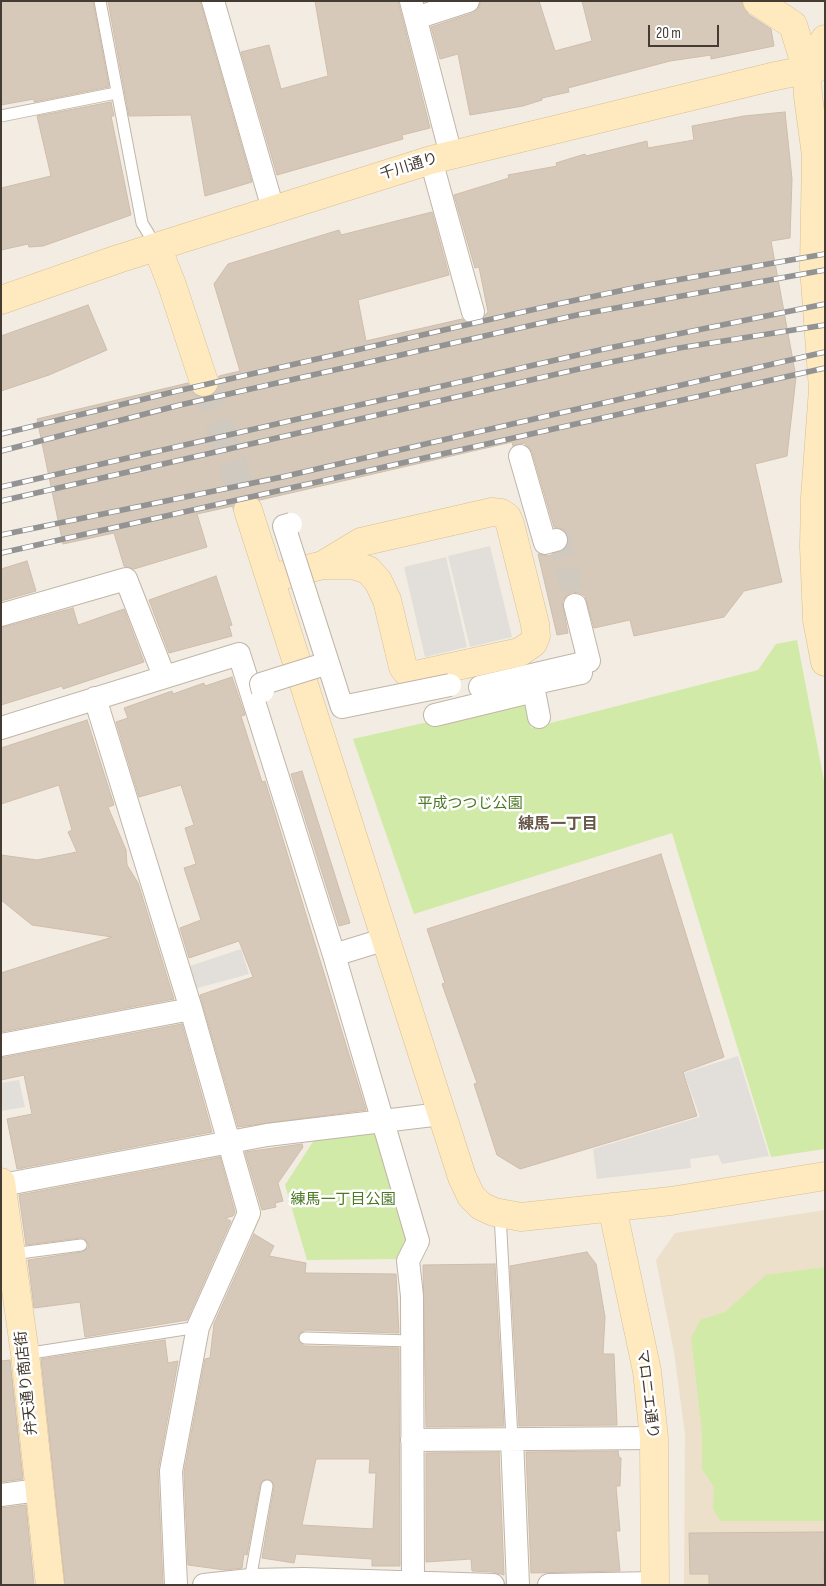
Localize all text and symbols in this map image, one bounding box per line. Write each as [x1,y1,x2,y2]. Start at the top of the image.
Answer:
scale bar [651,15,722,47]
text: 20 m [656,24,681,43]
street label: 千川通り [378,150,440,184]
park label: 平成つつじ公園 [418,795,522,813]
district label: 練馬一丁目 [518,815,598,835]
park label: 練馬一丁目公園 [291,1191,395,1209]
street label: 弁天通り商店街 [13,1330,41,1436]
street label: マロニエ通り [633,1348,661,1440]

